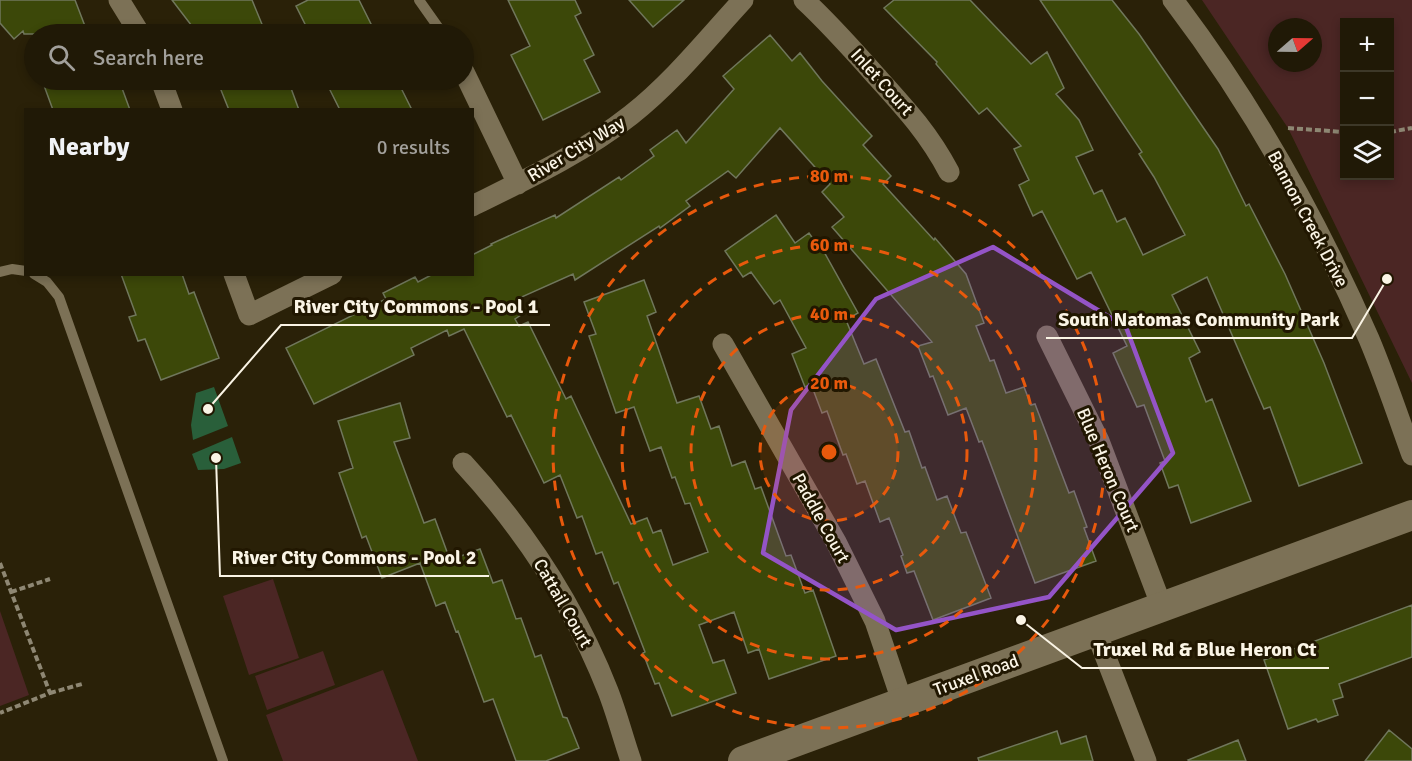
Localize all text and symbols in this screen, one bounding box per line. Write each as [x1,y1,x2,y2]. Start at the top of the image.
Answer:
north arrow [1268,18,1322,72]
map controls [1340,18,1394,180]
button: + [1340,18,1394,72]
search box [24,24,474,90]
icon: search [45,41,78,74]
text: Search here [93,44,204,71]
street label: Inlet Court [846,44,918,120]
button: − [1340,72,1394,126]
street label: River City Way [523,111,629,187]
button: layers [1340,126,1394,180]
text: Nearby [48,131,129,163]
text: 0 results [377,135,450,160]
street label: Bannon Creek Drive [1263,147,1353,291]
text: 80 m [810,165,848,187]
text: 60 m [810,234,848,256]
callout: River City Commons - Pool 1 [281,287,550,325]
text: River City Commons - Pool 1 [294,294,539,319]
callout: South Natomas Community Park [1046,300,1352,338]
text: 40 m [810,303,848,325]
text: South Natomas Community Park [1058,307,1340,332]
text: 20 m [810,372,848,394]
street label: Blue Heron Court [1072,405,1144,535]
centre of rings [819,442,839,462]
street label: Paddle Court [787,469,855,567]
callout: River City Commons - Pool 2 [220,538,489,576]
text: River City Commons - Pool 2 [232,545,476,570]
street label: Cattail Court [529,555,597,651]
callout: Truxel Rd & Blue Heron Ct [1082,630,1329,668]
text: Truxel Rd & Blue Heron Ct [1093,637,1317,662]
street label: Truxel Road [930,649,1022,701]

